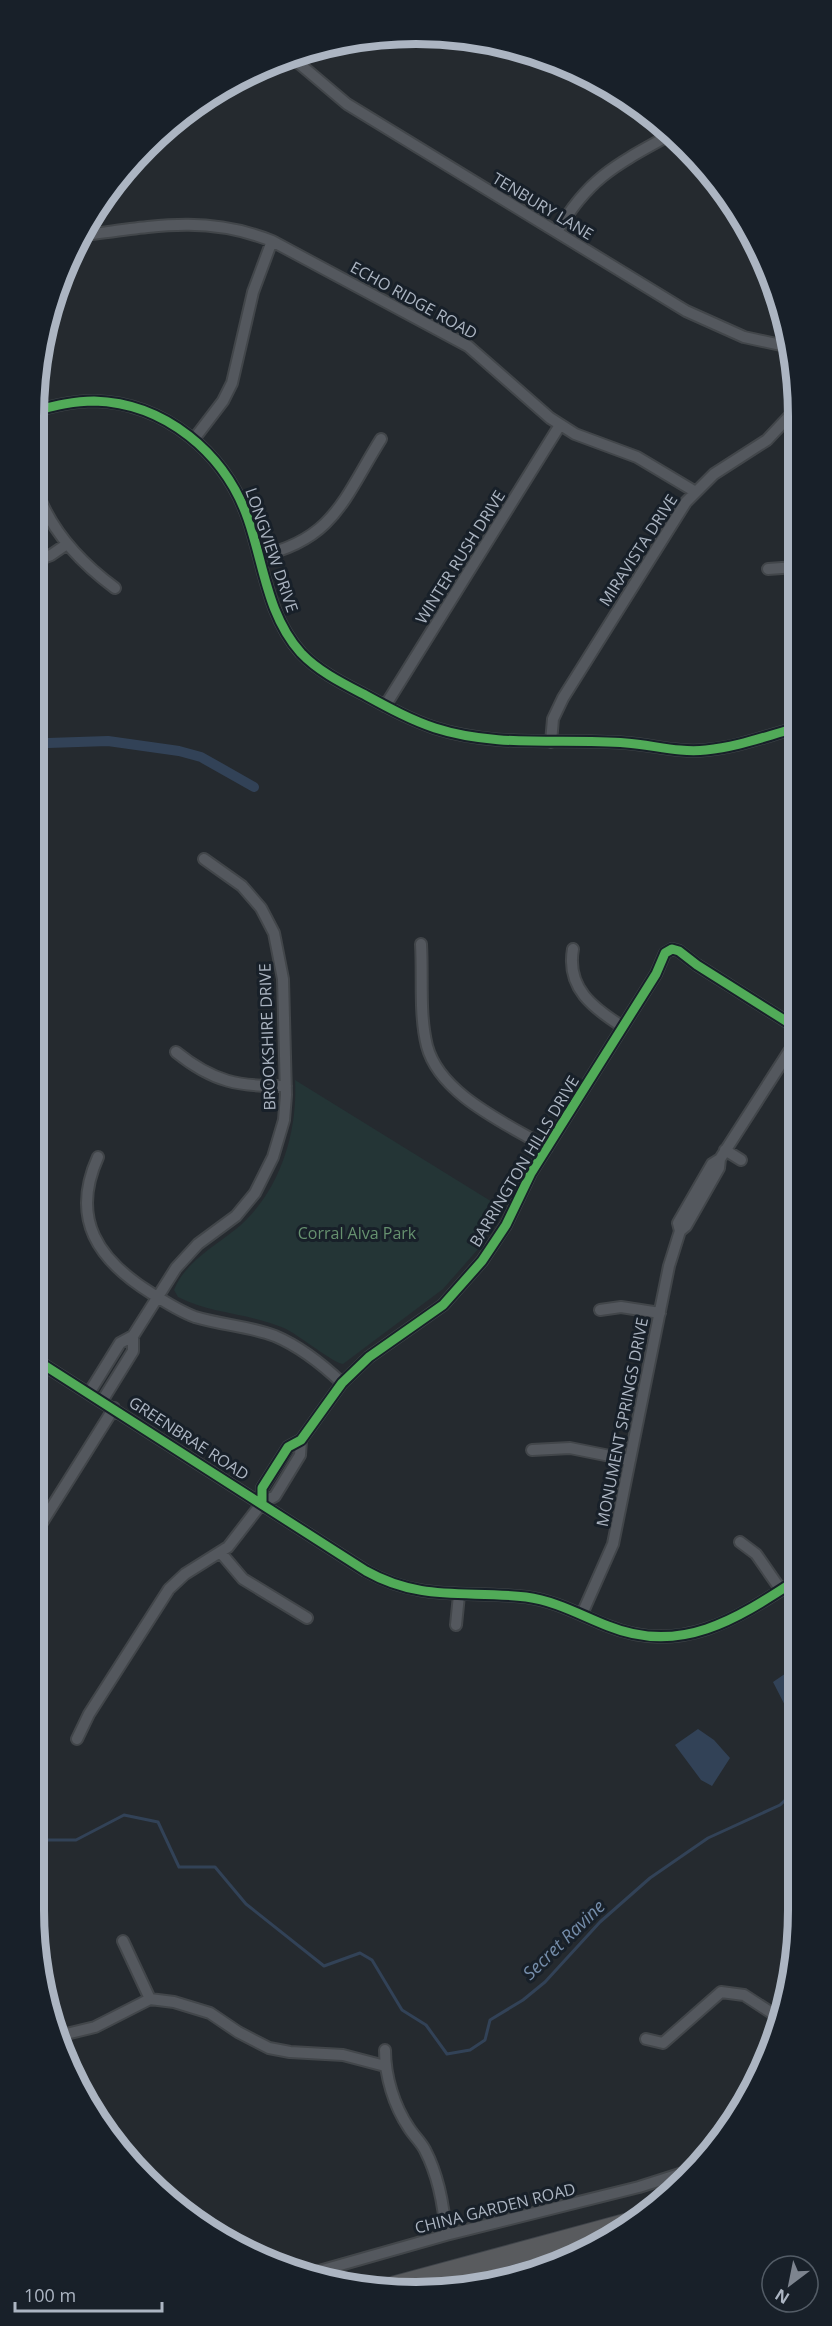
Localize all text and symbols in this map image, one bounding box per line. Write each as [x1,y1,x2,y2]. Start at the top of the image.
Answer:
street label: TENBURY LANE [488,167,598,245]
street label: ECHO RIDGE ROAD [347,256,481,344]
street label: LONGVIEW DRIVE [240,485,304,615]
street label: WINTER RUSH DRIVE [410,486,510,628]
street label: MIRAVISTA DRIVE [594,490,682,610]
street label: BROOKSHIRE DRIVE [253,963,281,1111]
street label: BARRINGTON HILLS DRIVE [464,1071,584,1251]
park label: Corral Alva Park [298,1222,417,1244]
street label: MONUMENT SPRINGS DRIVE [591,1316,653,1528]
street label: GREENBRAE ROAD [125,1391,253,1485]
water label: Secret Ravine [517,1894,610,1985]
street label: CHINA GARDEN ROAD [412,2177,578,2239]
north arrow [760,2254,820,2314]
scale bar [15,2275,162,2313]
text: 100 m [24,2283,76,2307]
text: N [771,2284,793,2309]

